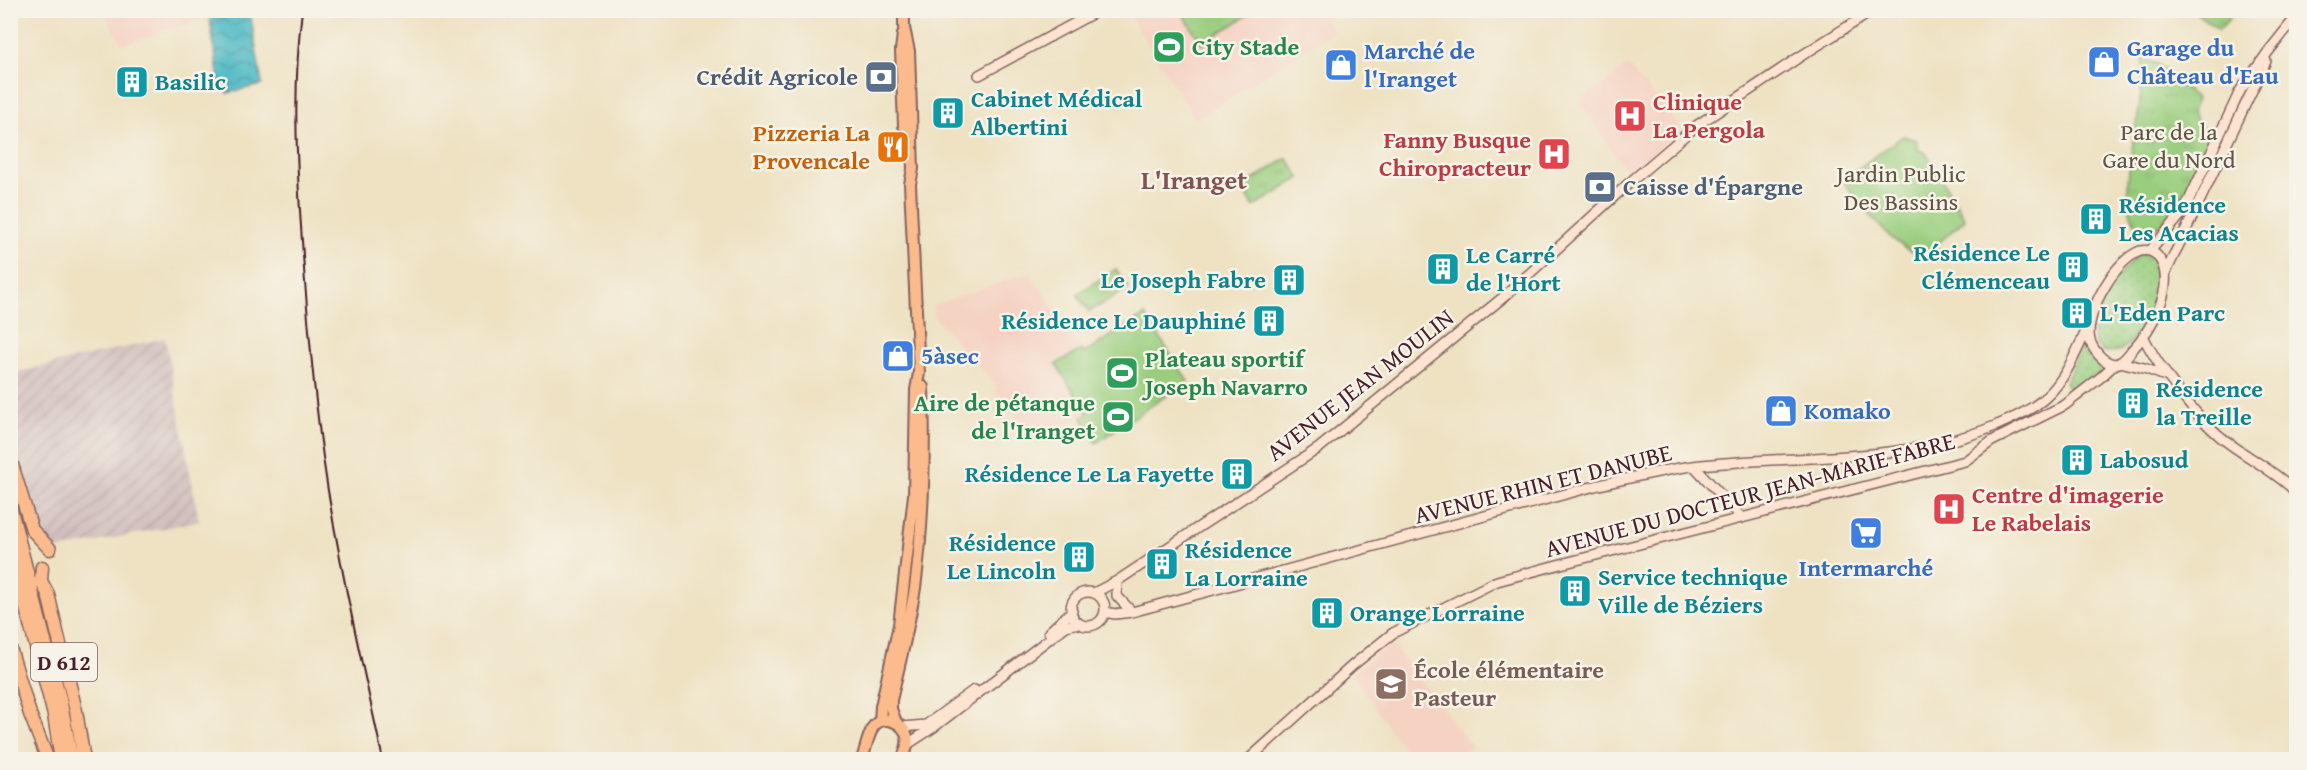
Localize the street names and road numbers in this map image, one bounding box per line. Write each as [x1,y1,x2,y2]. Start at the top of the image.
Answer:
street label: AVENUE JEAN MOULIN [1258,300,1461,469]
street label: AVENUE DU DOCTEUR JEAN-MARIE FABRE [1541,423,1959,566]
street label: AVENUE RHIN ET DANUBE [1410,435,1675,532]
road number: D 612 [31,643,97,681]

